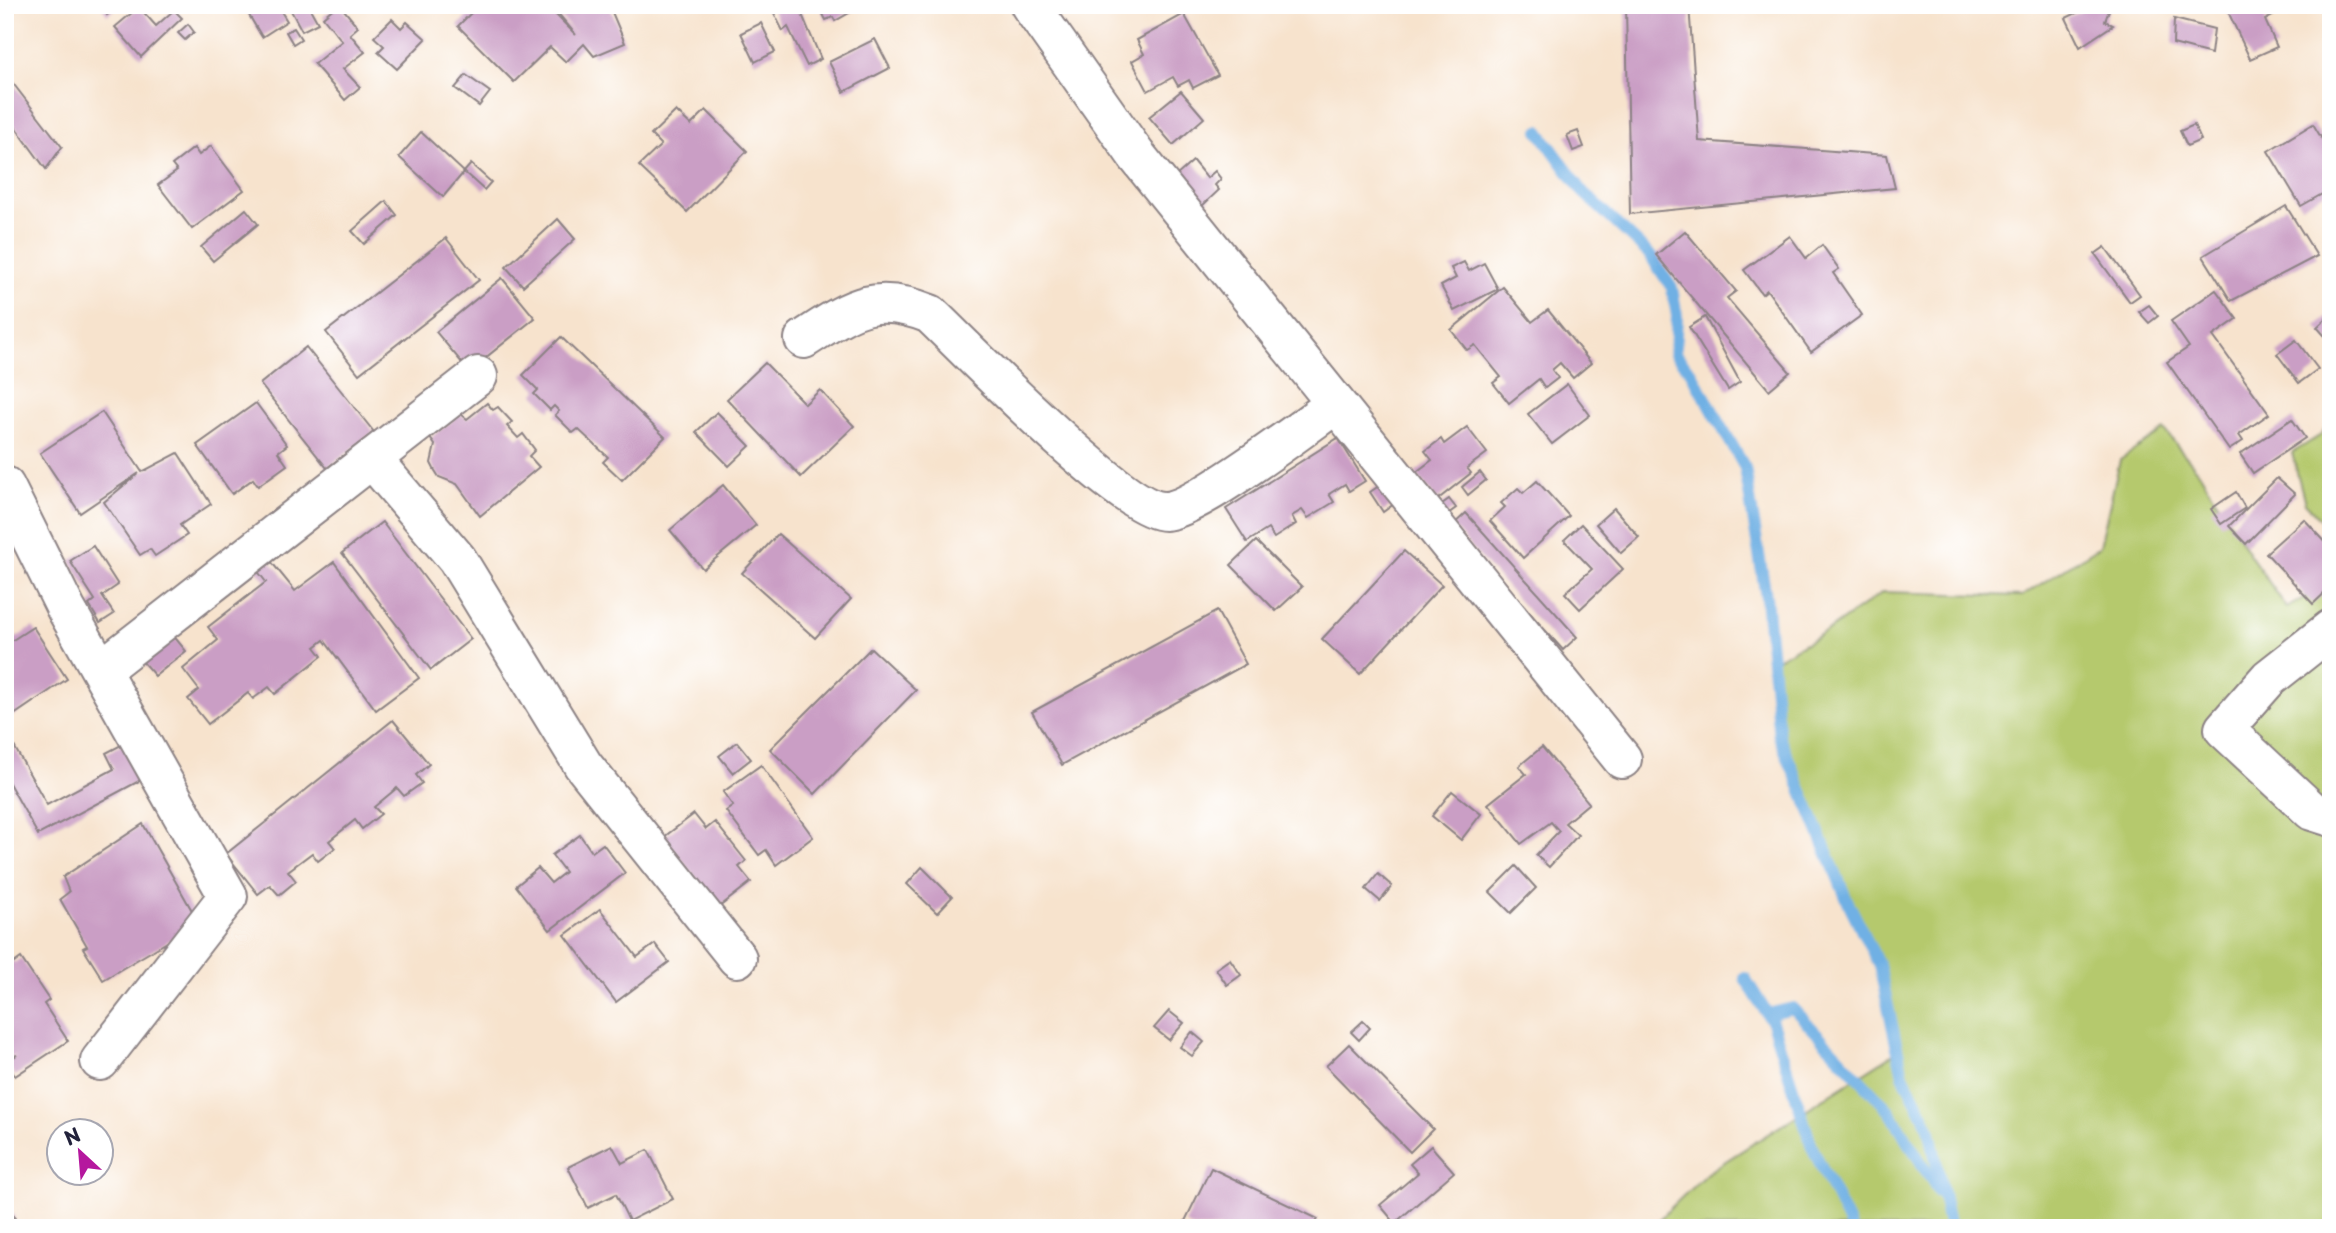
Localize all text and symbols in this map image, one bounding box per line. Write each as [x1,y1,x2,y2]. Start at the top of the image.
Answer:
north arrow [46,1118,116,1188]
text: N [59,1120,85,1152]

